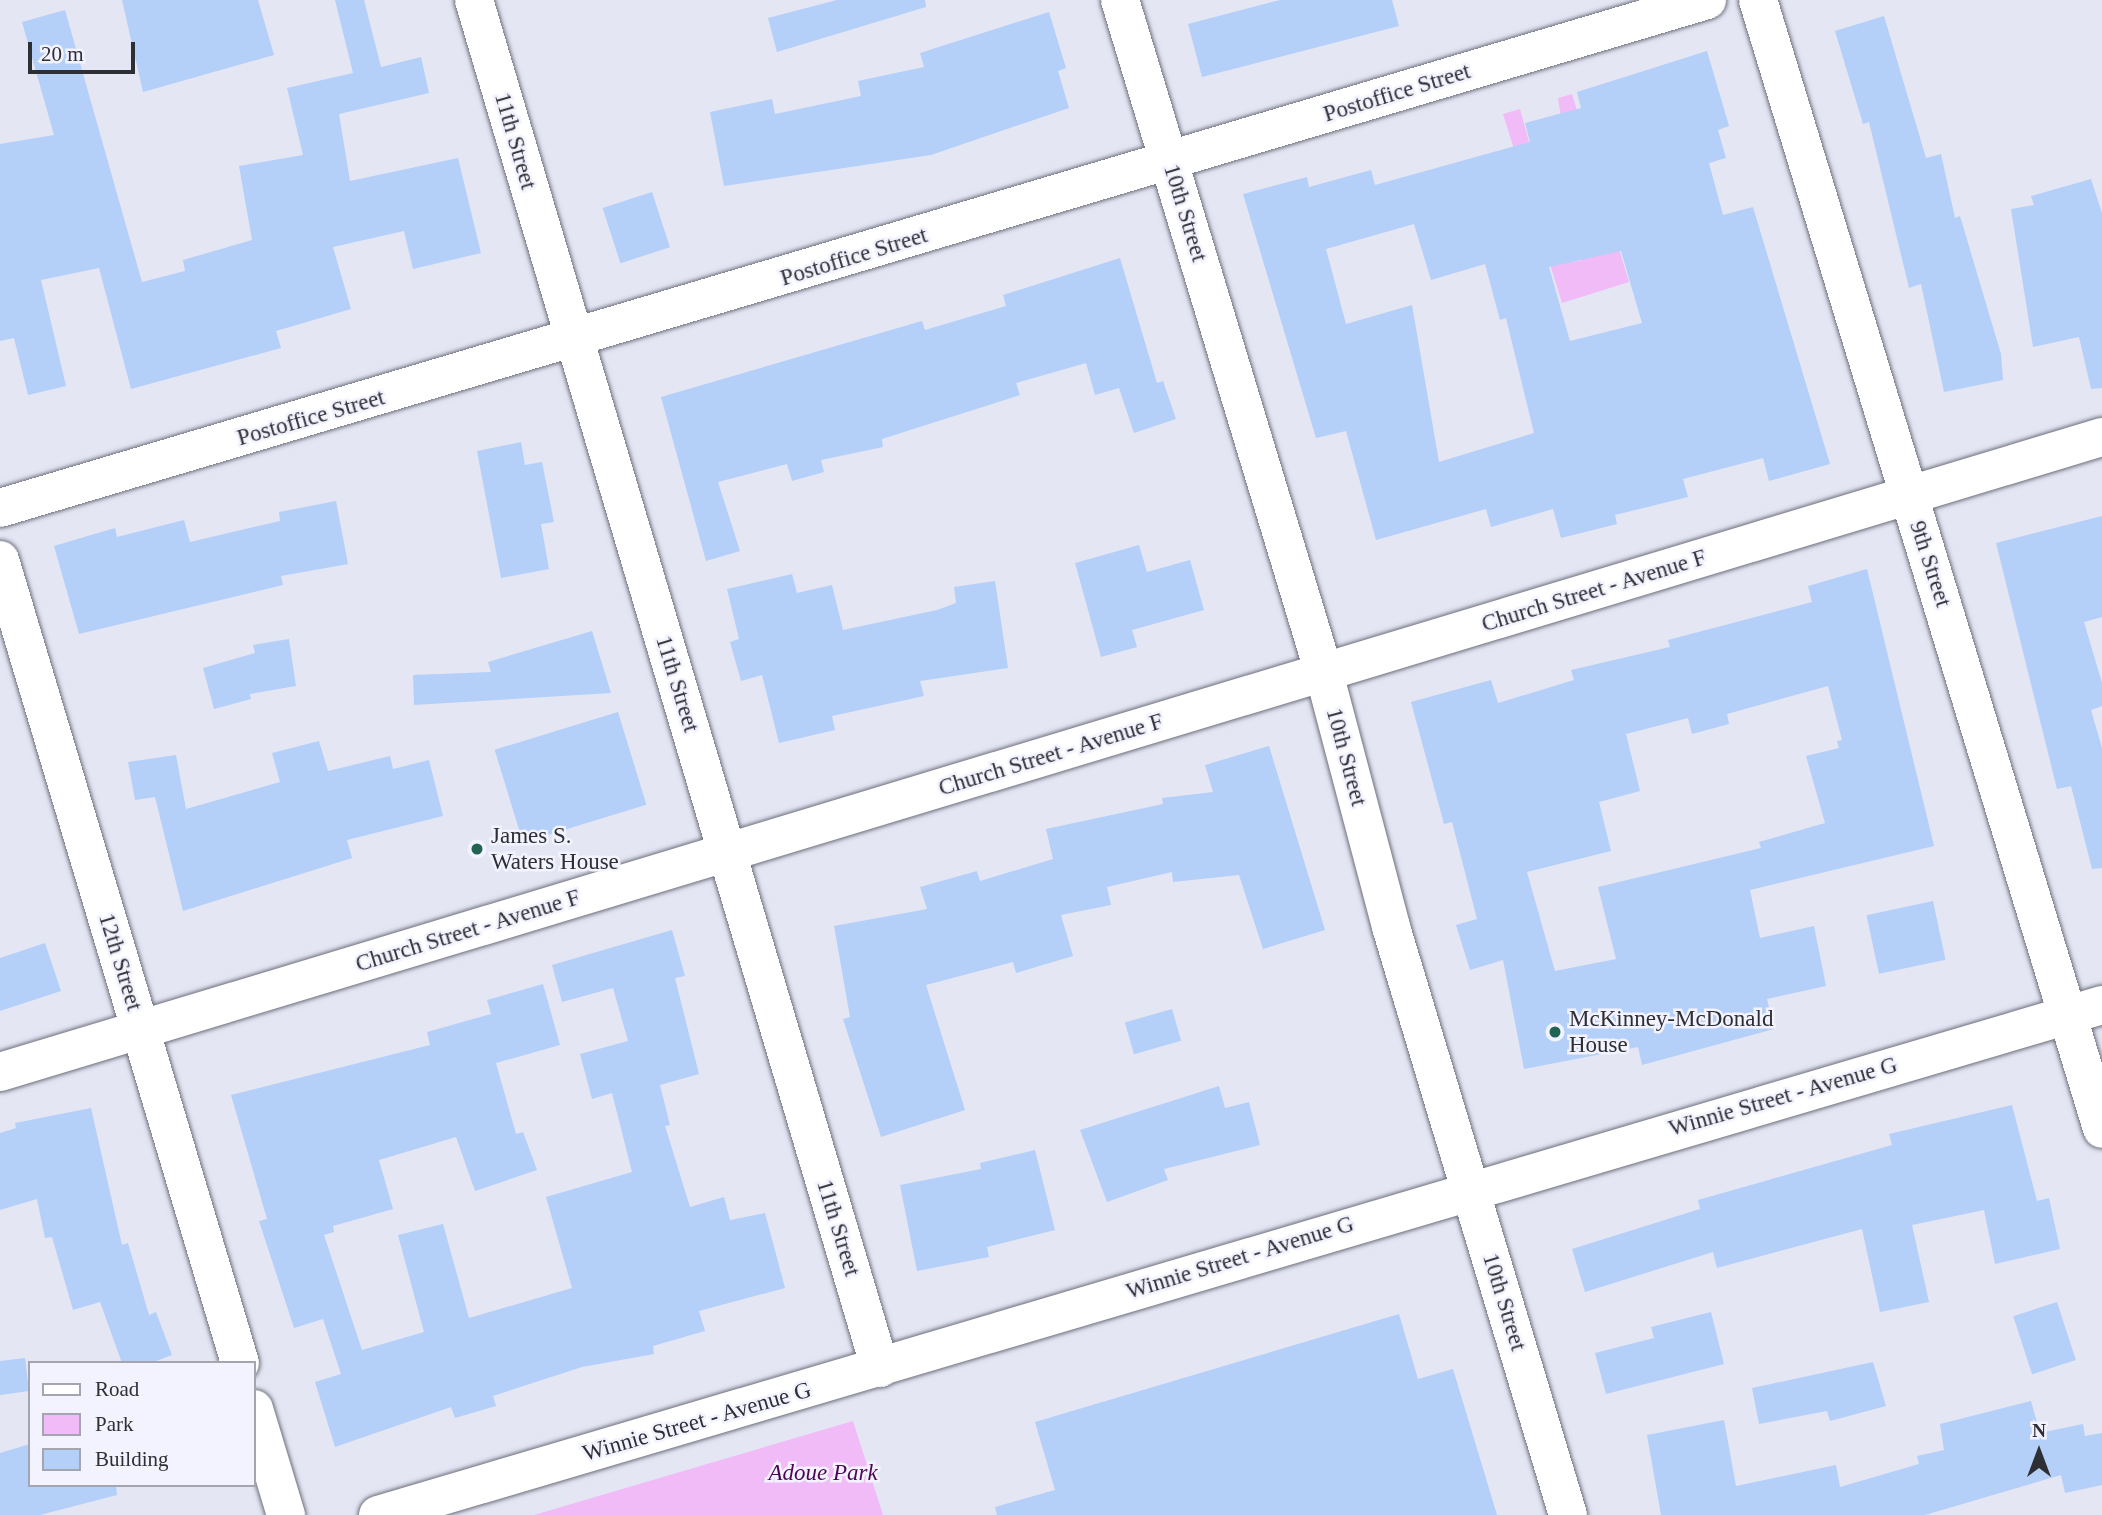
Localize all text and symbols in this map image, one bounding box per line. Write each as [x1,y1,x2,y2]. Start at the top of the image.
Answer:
scale bar [32,28,138,72]
text: 20 m [41,42,84,66]
street label: Postoffice Street [1320,58,1474,128]
street label: 11th Street [488,89,542,193]
street label: 10th Street [1157,161,1213,265]
street label: Postoffice Street [777,222,931,292]
street label: Postoffice Street [234,384,388,452]
street label: 9th Street [1903,518,1957,610]
street label: Church Street - Avenue F [1478,544,1710,638]
street label: 11th Street [649,632,705,736]
street label: 10th Street [1320,705,1372,809]
street label: Church Street - Avenue F [935,708,1167,802]
place label: James S. Waters House [491,822,619,876]
marker: James S. Waters House [469,841,485,857]
street label: Church Street - Avenue F [352,884,584,978]
street label: 12th Street [92,910,148,1014]
place label: McKinney-McDonald House [1569,1005,1773,1059]
marker: McKinney-McDonald House [1547,1024,1563,1040]
street label: Winnie Street - Avenue G [1665,1051,1901,1143]
street label: 11th Street [810,1176,866,1280]
street label: Winnie Street - Avenue G [1122,1210,1358,1306]
street label: 10th Street [1476,1250,1532,1354]
legend [28,1361,256,1487]
street label: Winnie Street - Avenue G [579,1376,815,1468]
text: Road [95,1377,139,1401]
text: Park [95,1412,134,1436]
north arrow [2004,1417,2074,1487]
text: N [2032,1420,2046,1441]
text: Building [95,1447,169,1471]
park label: Adoue Park [768,1459,878,1487]

